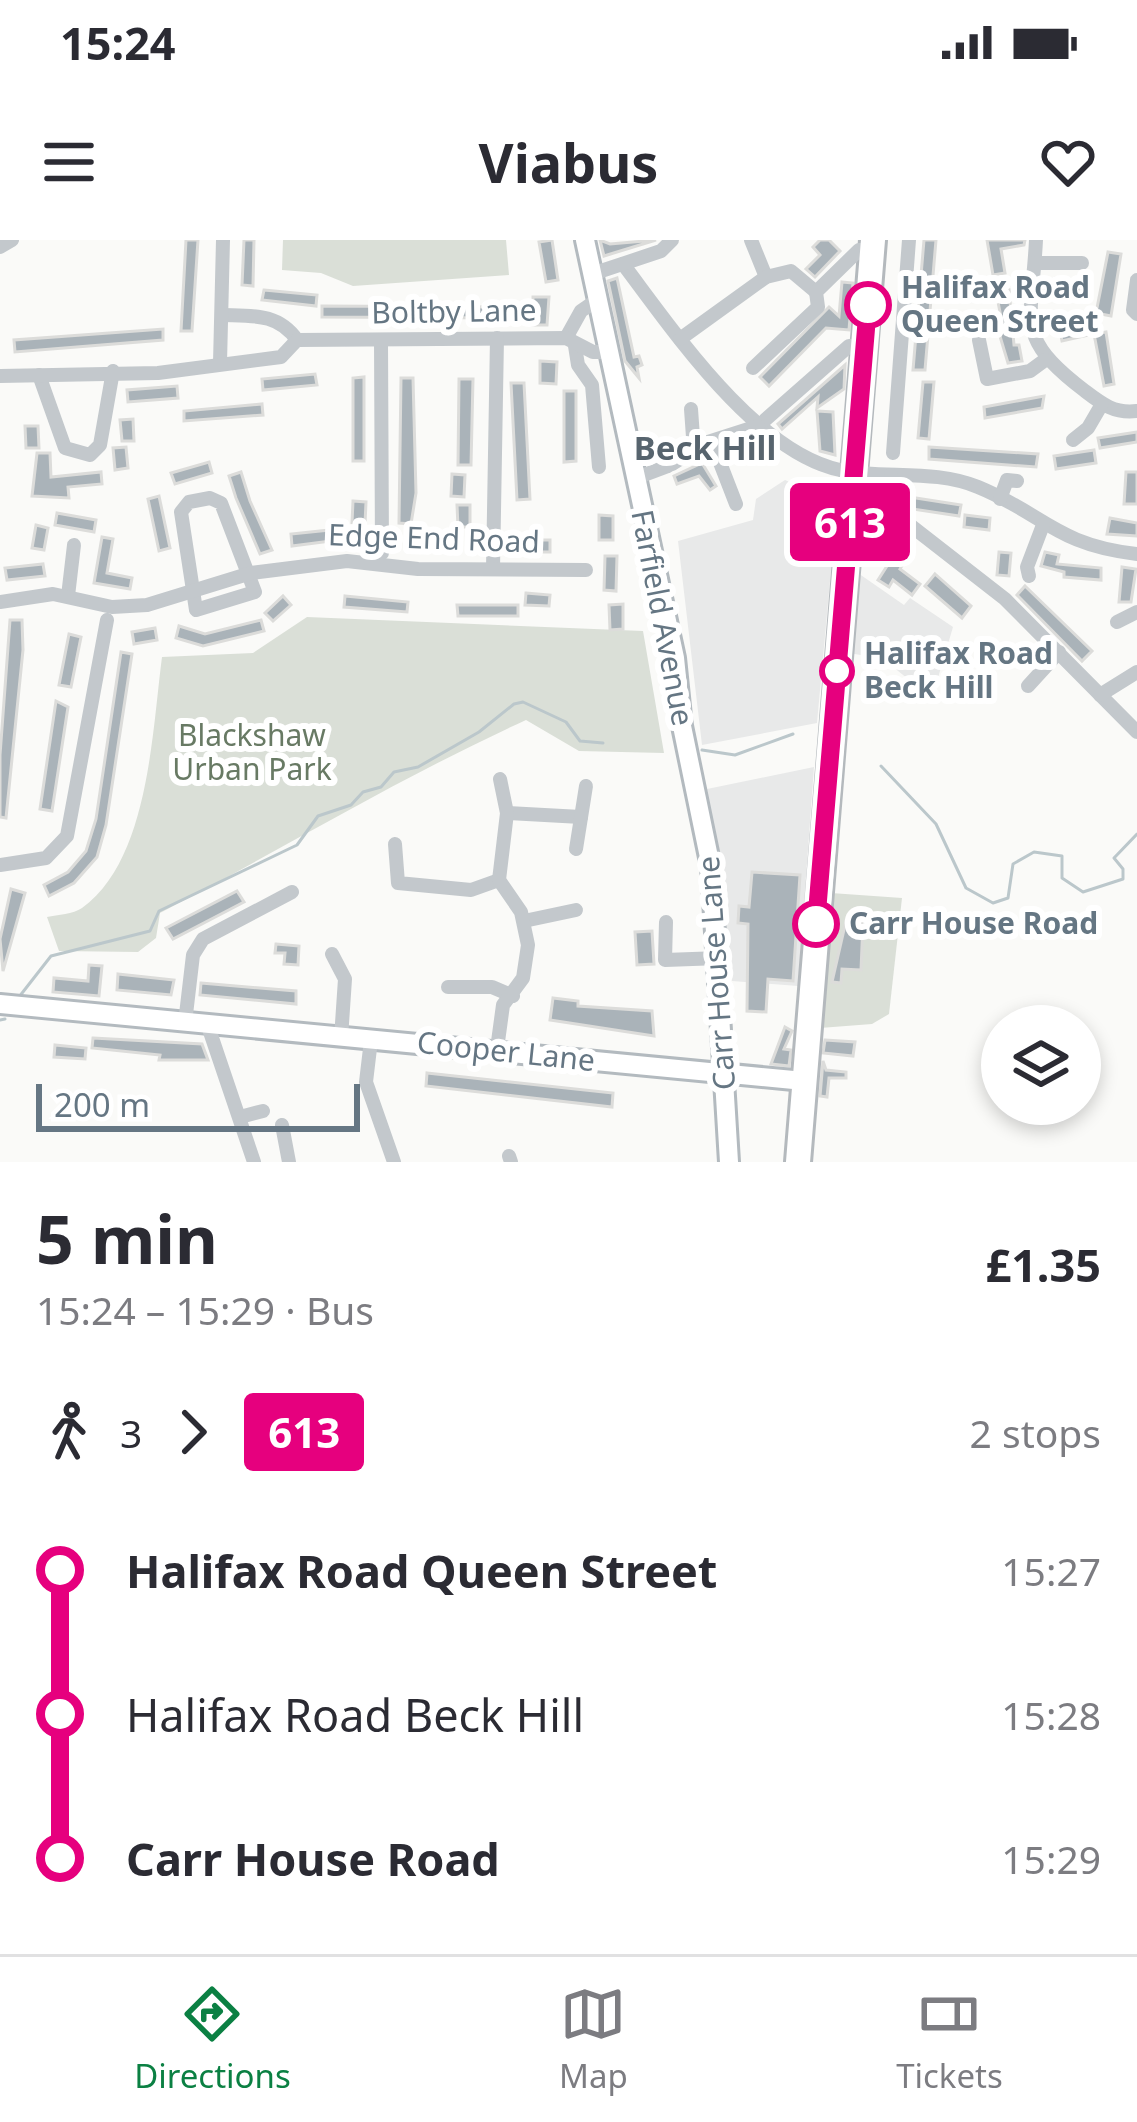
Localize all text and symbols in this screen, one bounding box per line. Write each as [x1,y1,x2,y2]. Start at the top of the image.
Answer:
text: 15:24 [60,12,176,73]
text: Viabus [479,125,658,199]
icon: menu [36,129,102,195]
icon: heart [1035,129,1101,195]
place label: Halifax Road Queen Street [901,266,1099,341]
marker: Halifax Road Queen Street [846,283,890,327]
street label: Boltby Lane [371,289,537,332]
district label: Beck Hill [634,425,776,470]
line badge: 613 [781,483,919,561]
text: 613 [814,493,886,550]
street label: Farfield Avenue [622,506,704,729]
street label: Edge End Road [327,513,541,562]
place label: Halifax Road Beck Hill [864,632,1053,707]
marker: Halifax Road Beck Hill [821,655,853,687]
park label: Blackshaw Urban Park [172,714,332,789]
street label: Carr House Lane [687,855,744,1091]
marker: Carr House Road [794,902,838,946]
place label: Carr House Road [849,902,1098,943]
map controls [981,1005,1101,1125]
button: layers [981,1005,1101,1125]
street label: Cooper Lane [415,1021,597,1080]
scale bar [36,1078,360,1131]
text: 200 m [54,1082,150,1127]
text: 5 min [36,1193,218,1283]
text: £1.35 [985,1234,1101,1295]
text: 15:24 – 15:29 · Bus [36,1283,374,1336]
icon: walk [36,1399,102,1465]
icon: forward [160,1399,226,1465]
text: 613 [268,1403,340,1460]
text: 3 [120,1406,142,1459]
text: 2 stops [970,1406,1101,1459]
text: Halifax Road Queen Street [126,1540,717,1601]
text: 15:27 [1001,1544,1101,1597]
text: Halifax Road Beck Hill [126,1684,584,1745]
text: 15:28 [1001,1688,1101,1741]
text: Carr House Road [126,1828,500,1889]
text: 15:29 [1001,1832,1101,1885]
tab: Directions [134,1981,291,2098]
tab: Map [559,1981,628,2098]
tab: Tickets [896,1981,1003,2098]

